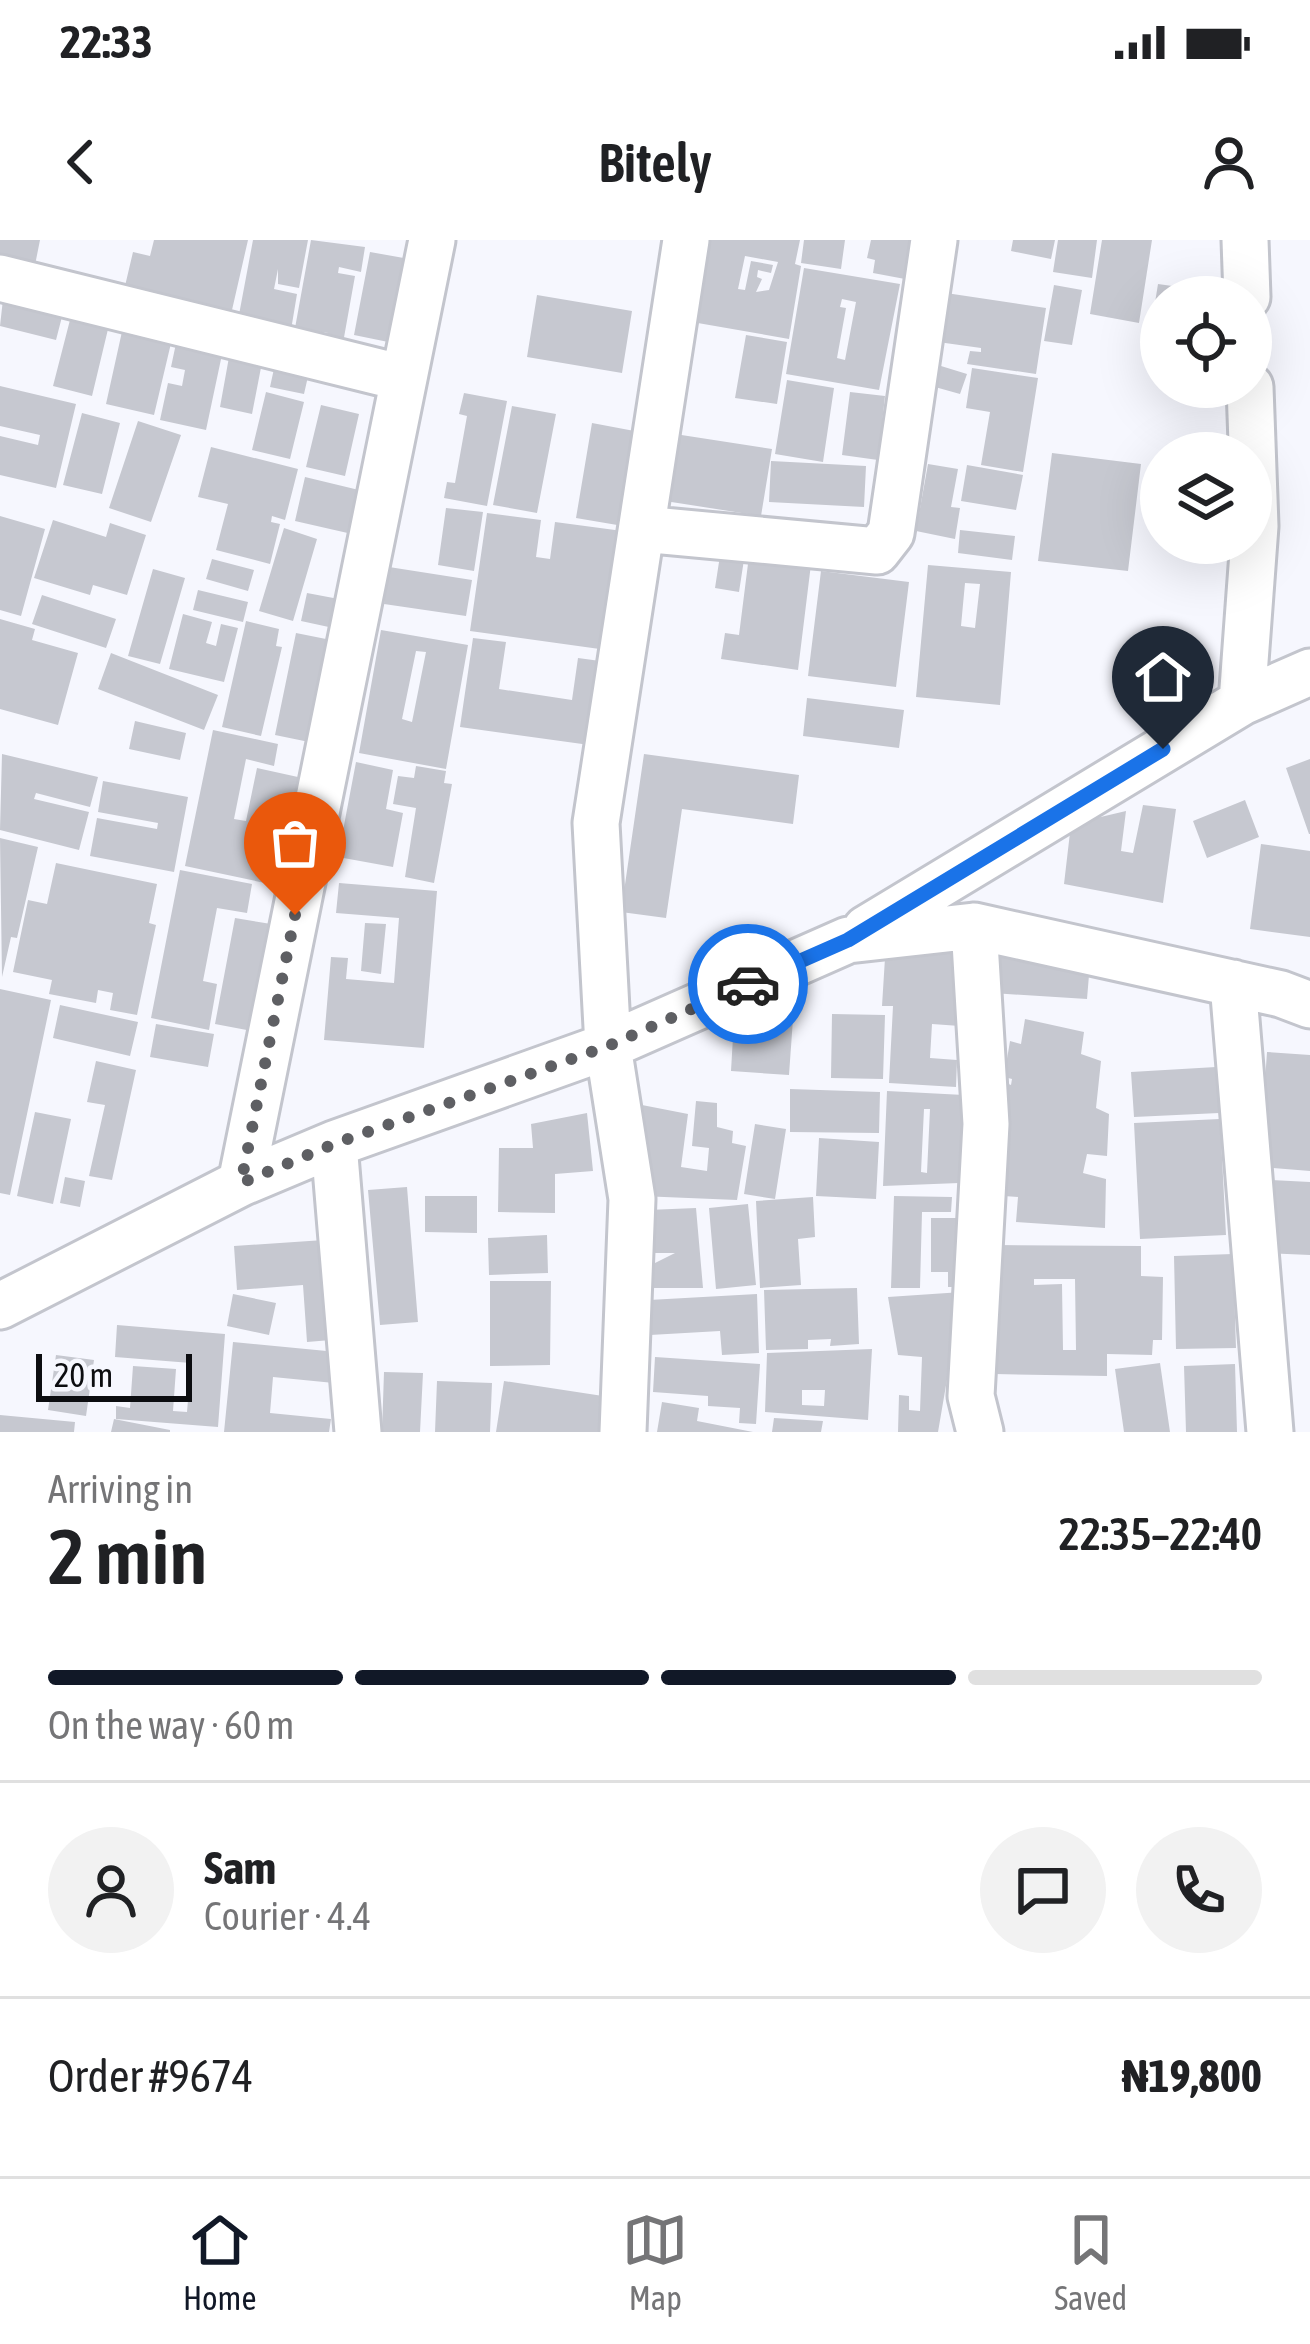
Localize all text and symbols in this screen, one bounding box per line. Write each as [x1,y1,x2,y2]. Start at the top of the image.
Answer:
text: 22:33 [60,16,153,68]
icon: back [48,129,114,195]
icon: person [1196,129,1262,195]
text: Bitely [598,132,712,193]
map controls [1140,276,1272,564]
button: locate [1140,276,1272,408]
button: layers [1140,432,1272,564]
pin [1112,626,1214,749]
icon: home [1130,644,1196,710]
pin [244,792,346,915]
icon: bag [262,810,328,876]
courier [688,924,808,1044]
icon: car [715,951,781,1017]
scale bar [36,1348,192,1401]
text: 20 m [54,1356,113,1394]
text: Arriving in [48,1467,193,1511]
text: 22:35–22:40 [1059,1508,1262,1560]
text: 2 min [48,1511,207,1601]
text: On the way · 60 m [48,1703,294,1747]
button: person [48,1827,174,1953]
button: chat [980,1827,1106,1953]
button: phone [1136,1827,1262,1953]
text: Sam [204,1842,276,1894]
text: Courier · 4.4 [204,1894,371,1938]
text: Order #9674 [48,2050,253,2102]
text: ₦19,800 [1122,2050,1262,2102]
tab: Home [183,2207,256,2317]
tab: Map [622,2207,688,2317]
tab: Saved [1054,2207,1127,2317]

